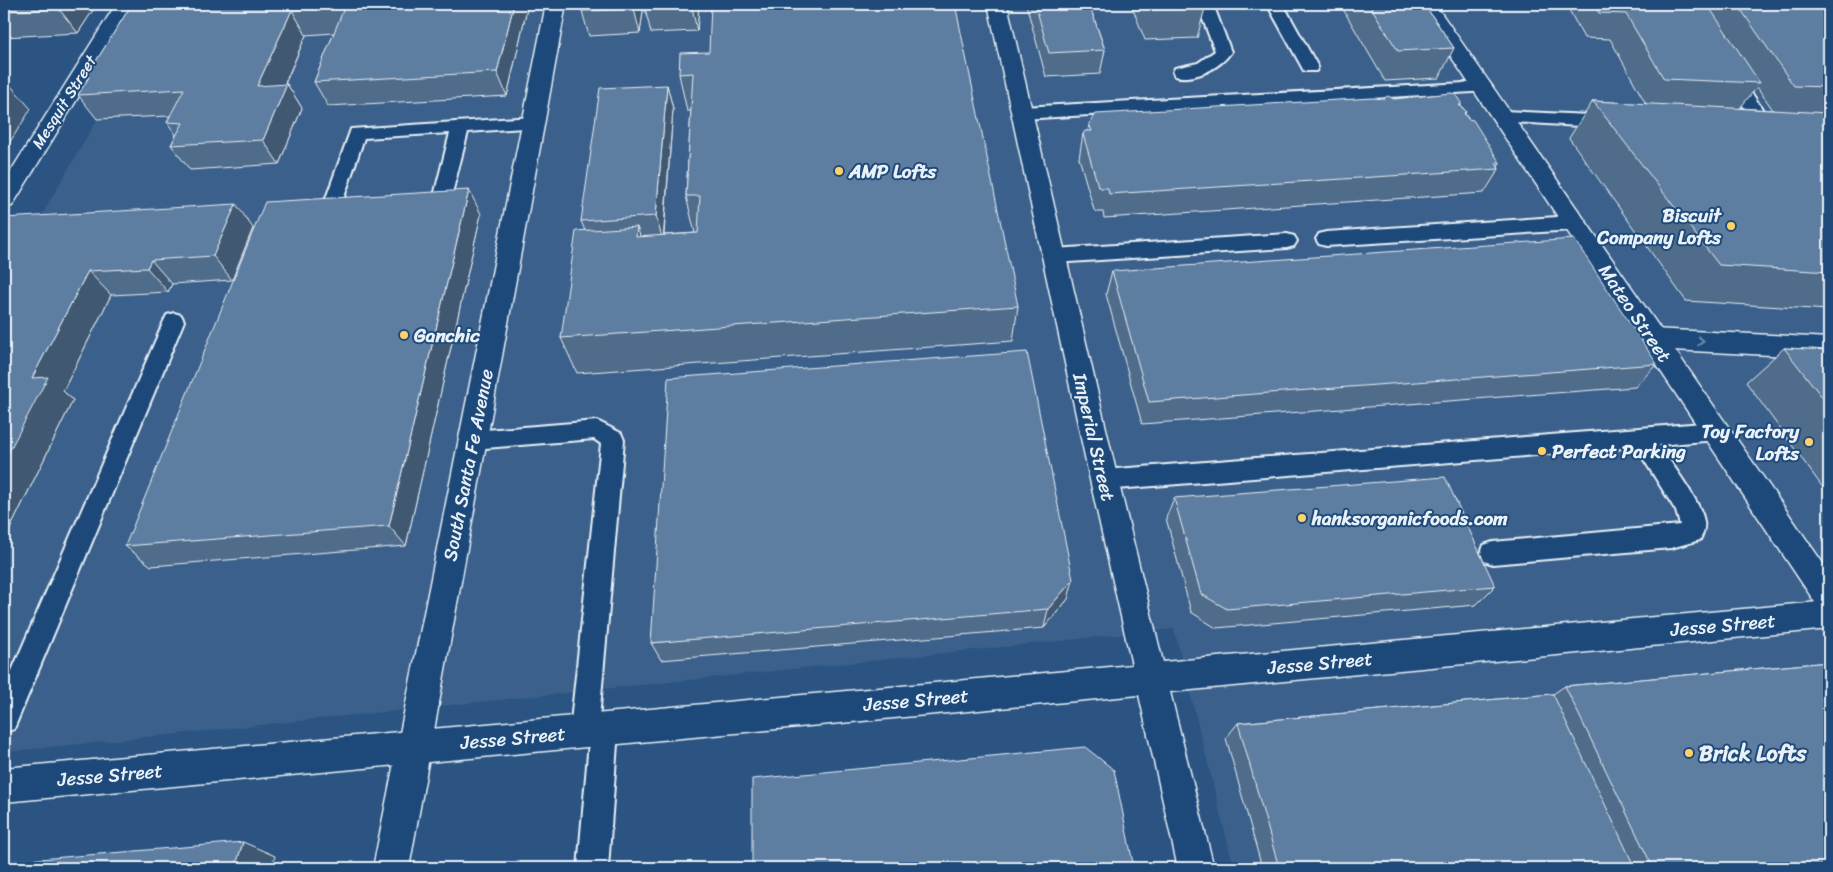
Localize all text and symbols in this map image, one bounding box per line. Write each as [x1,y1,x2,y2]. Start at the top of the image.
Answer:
street label: Mesquit Street [23,49,105,155]
place label: AMP Lofts [848,155,938,188]
marker: AMP Lofts [833,165,845,177]
place label: Biscuit Company Lofts [1596,199,1722,254]
marker: Biscuit Company Lofts [1725,220,1737,232]
street label: Mateo Street [1590,257,1680,369]
place label: Ganchic [413,319,480,352]
marker: Ganchic [398,329,410,341]
one-way arrow [1697,336,1705,347]
street label: South Santa Fe Avenue [433,366,503,564]
street label: Imperial Street [1063,369,1125,504]
place label: Toy Factory Lofts [1702,415,1800,470]
place label: Perfect Parking [1552,435,1686,468]
marker: Toy Factory Lofts [1803,436,1815,448]
marker: Perfect Parking [1536,445,1548,457]
place label: hanksorganicfoods.com [1311,502,1508,535]
marker: hanksorganicfoods.com [1296,512,1308,524]
street label: Jesse Street [1668,604,1777,646]
street label: Jesse Street [1265,642,1374,684]
street label: Jesse Street [861,679,970,721]
street label: Jesse Street [458,717,567,759]
place label: Brick Lofts [1699,734,1807,773]
marker: Brick Lofts [1683,747,1695,759]
street label: Jesse Street [55,754,164,796]

